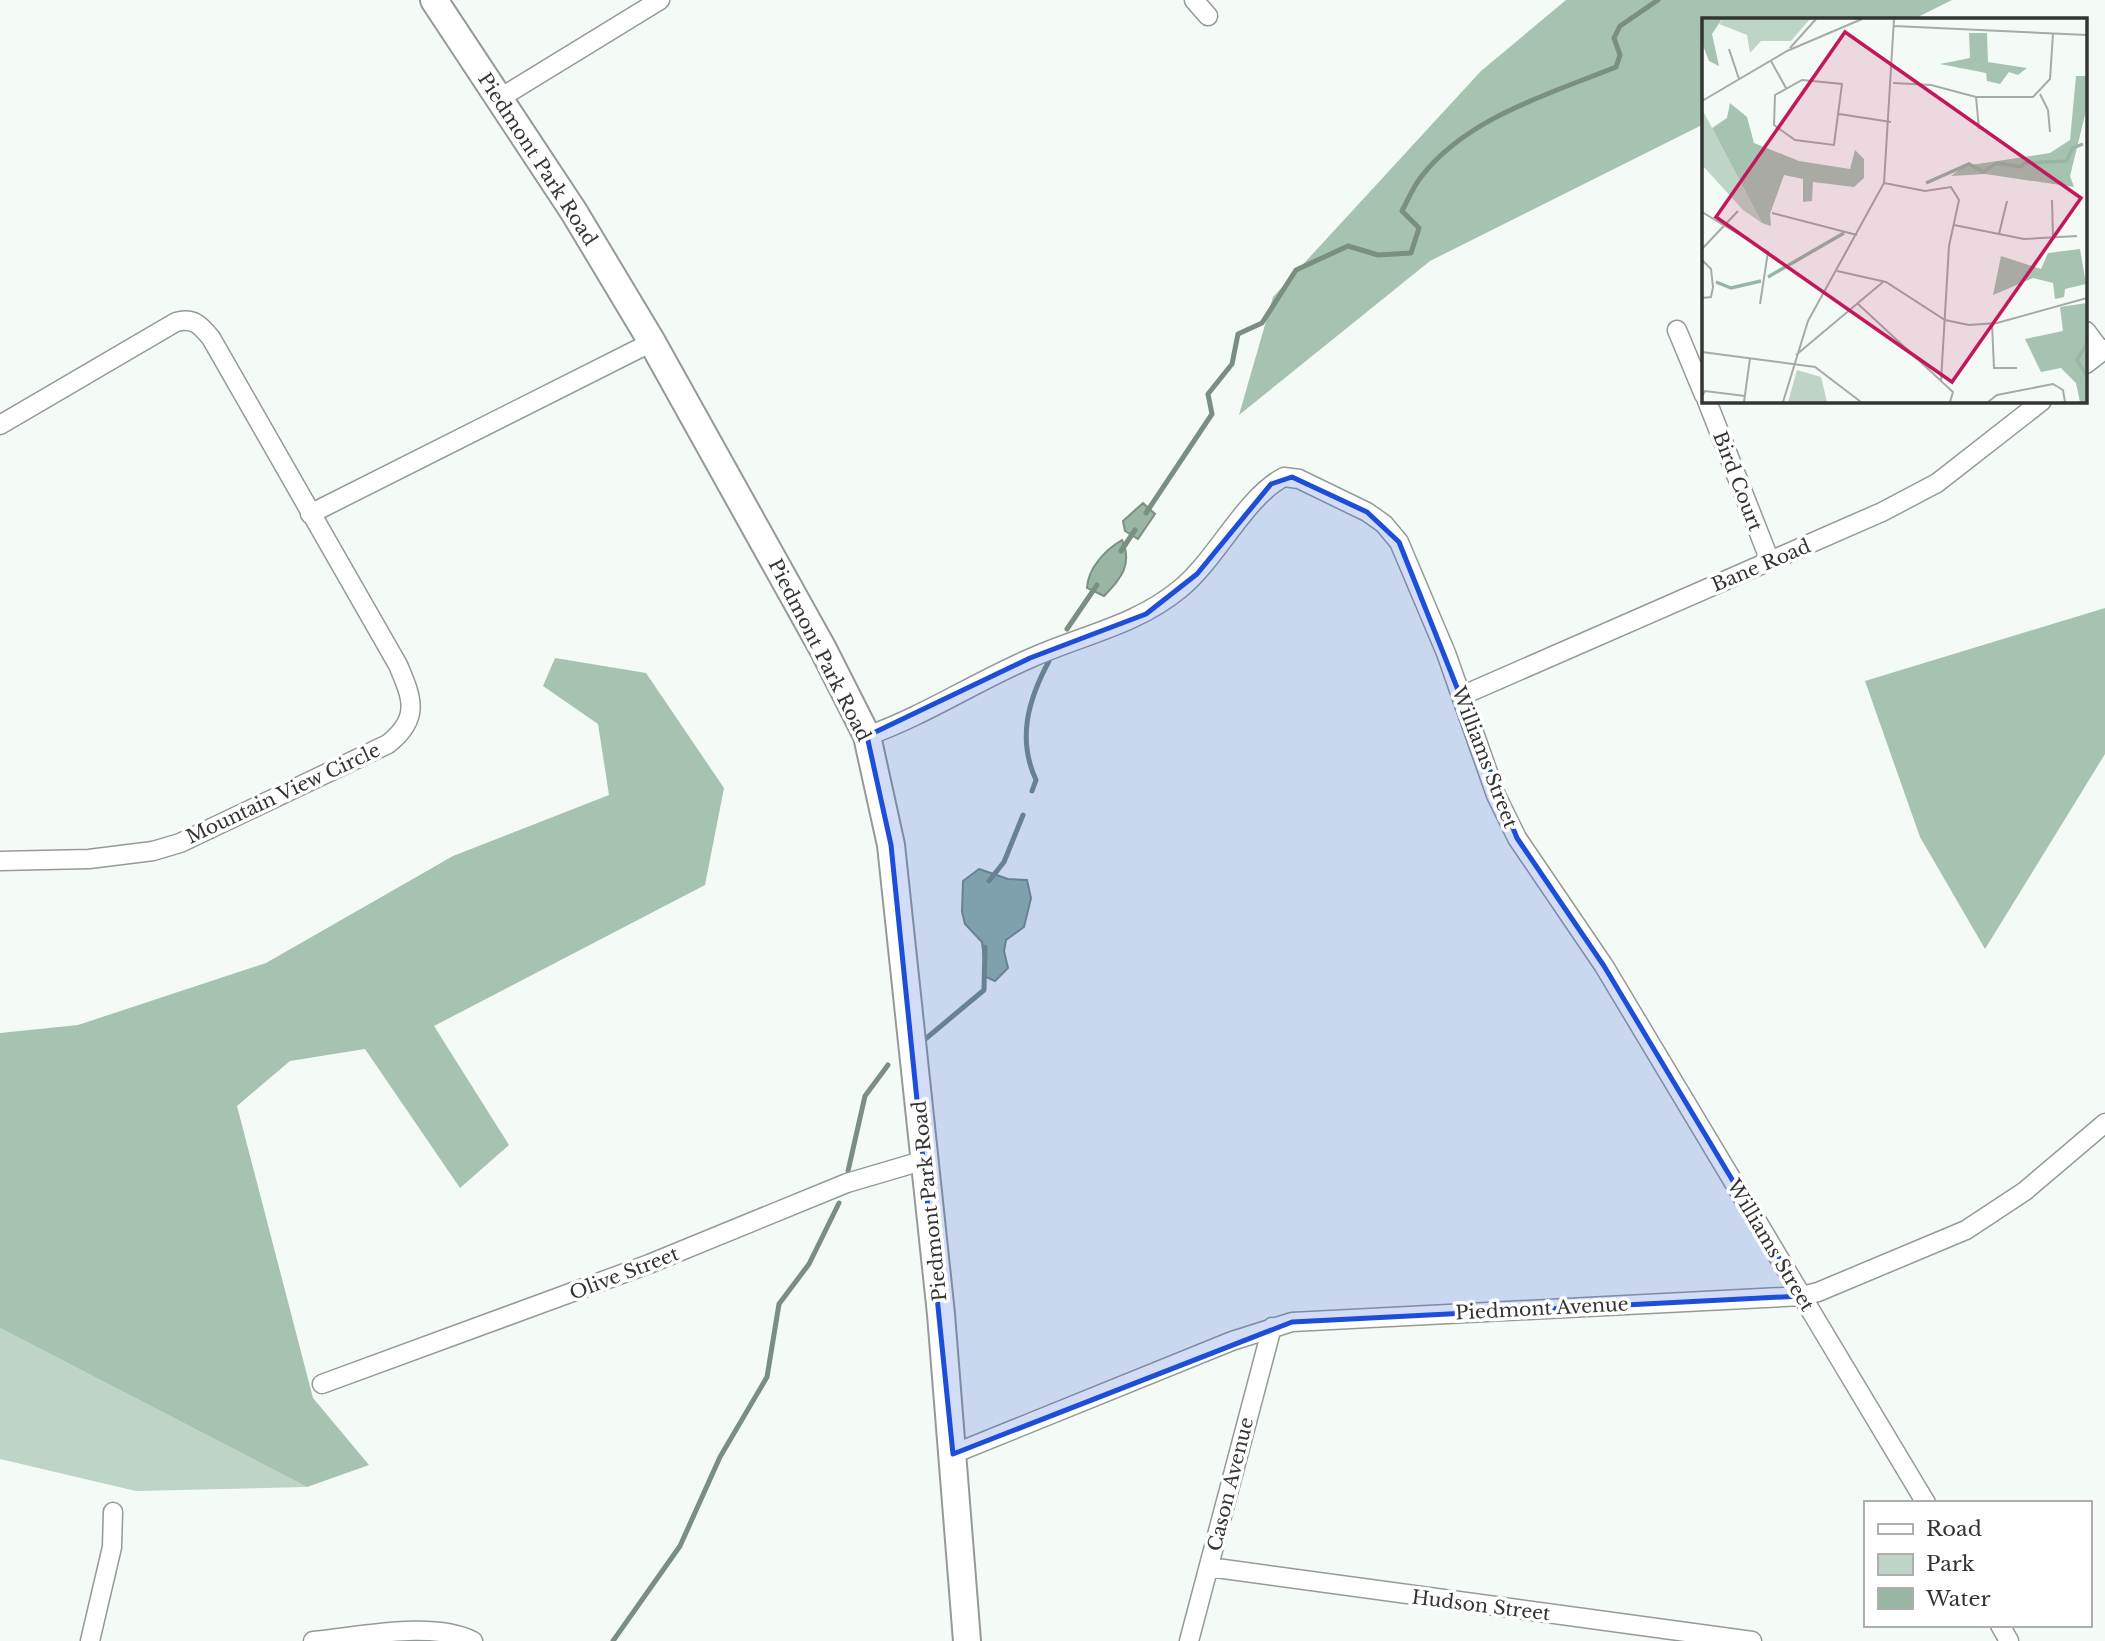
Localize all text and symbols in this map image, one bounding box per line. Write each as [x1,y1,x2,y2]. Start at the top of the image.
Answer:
inset map [1702,18,2088,402]
street label: Piedmont Park Road [473,68,602,250]
street label: Bird Court [1708,428,1767,535]
street label: Bane Road [1708,534,1814,597]
street label: Piedmont Park Road [764,555,876,745]
street label: Williams Street [1447,682,1522,832]
street label: Mountain View Circle [183,738,384,848]
street label: Piedmont Park Road [908,1099,951,1302]
street label: Williams Street [1722,1174,1819,1316]
street label: Olive Street [566,1242,683,1305]
street label: Piedmont Avenue [1455,1292,1629,1325]
street label: Cason Avenue [1203,1415,1258,1553]
legend [1864,1501,2091,1627]
text: Road [1926,1516,1982,1542]
text: Park [1926,1551,1975,1577]
street label: Hudson Street [1410,1586,1552,1626]
text: Water [1925,1586,1990,1612]

